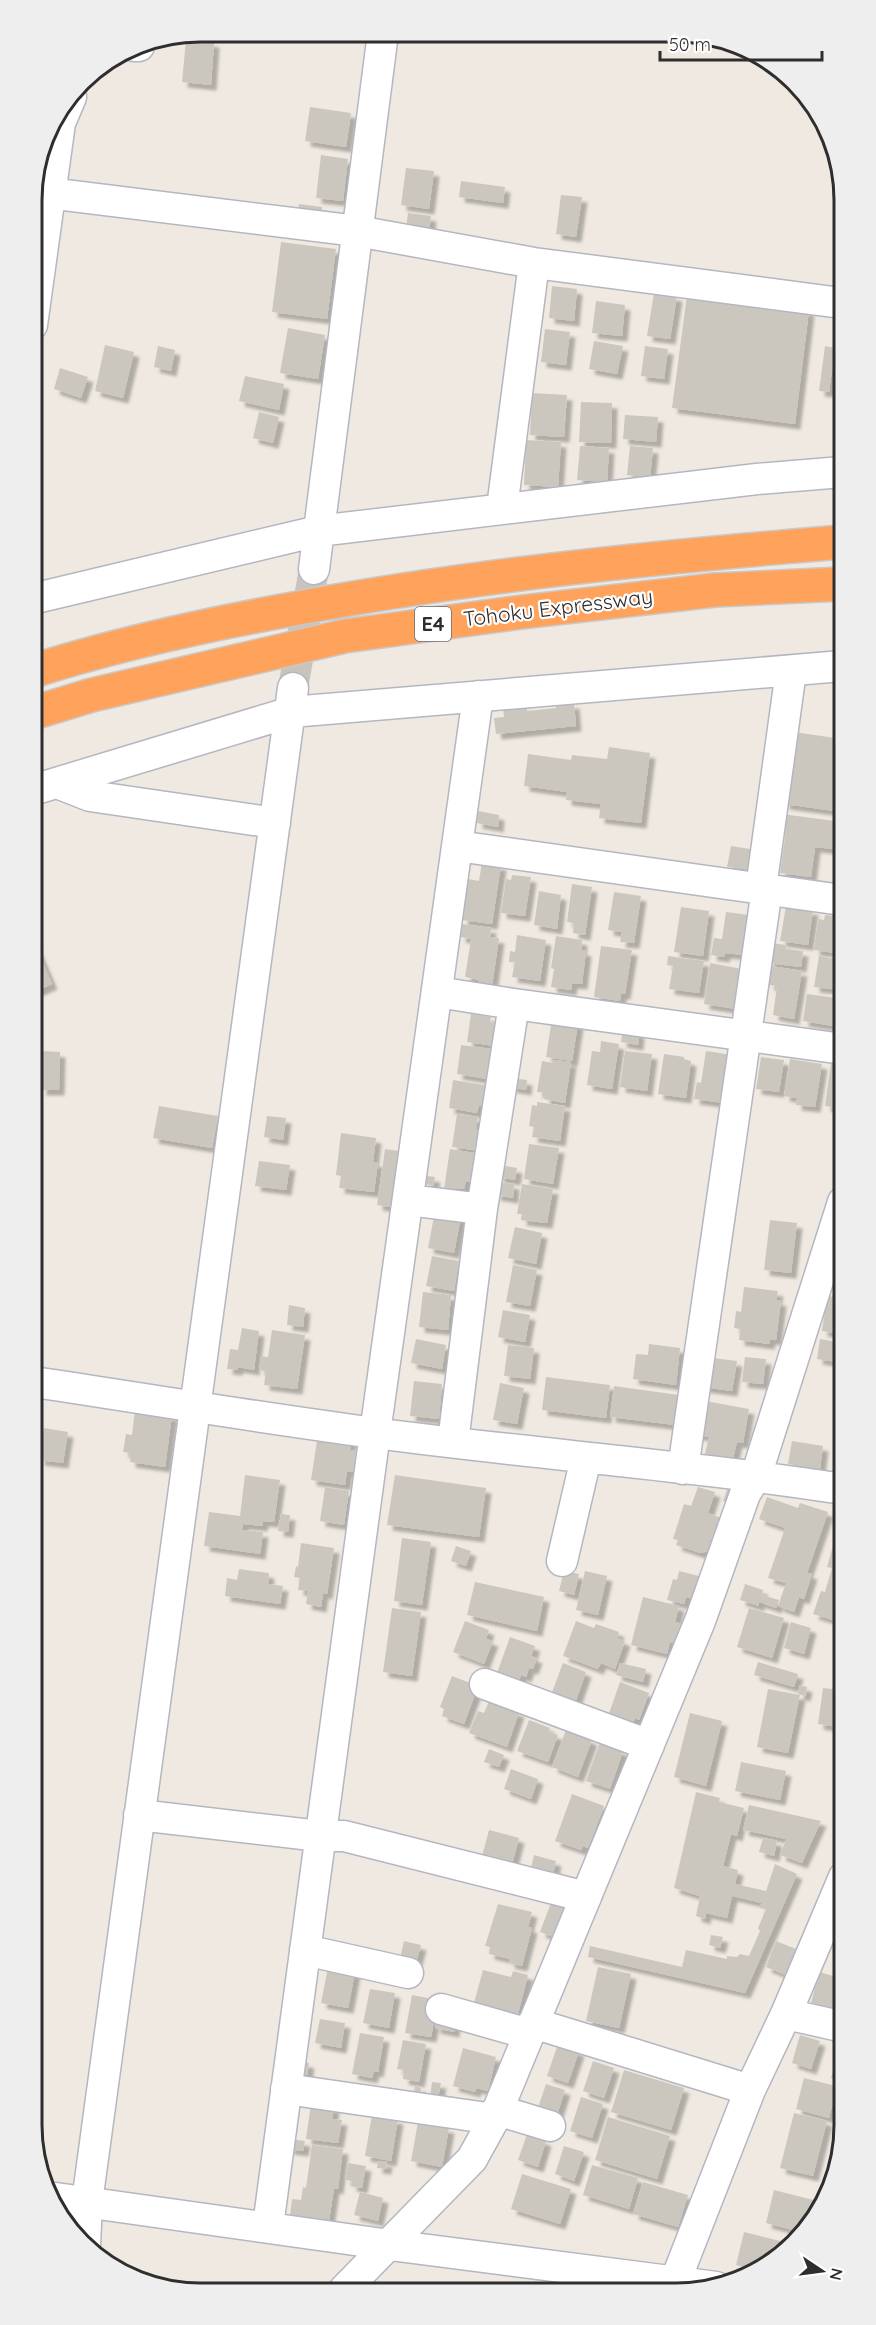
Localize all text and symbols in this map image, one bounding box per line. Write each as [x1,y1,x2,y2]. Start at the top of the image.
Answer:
scale bar [660,24,822,62]
text: 50 m [669,33,711,56]
street label: Tohoku Expressway [462,582,654,632]
road number: E4 [415,607,451,641]
north arrow [792,2241,852,2301]
text: N [826,2266,848,2282]

